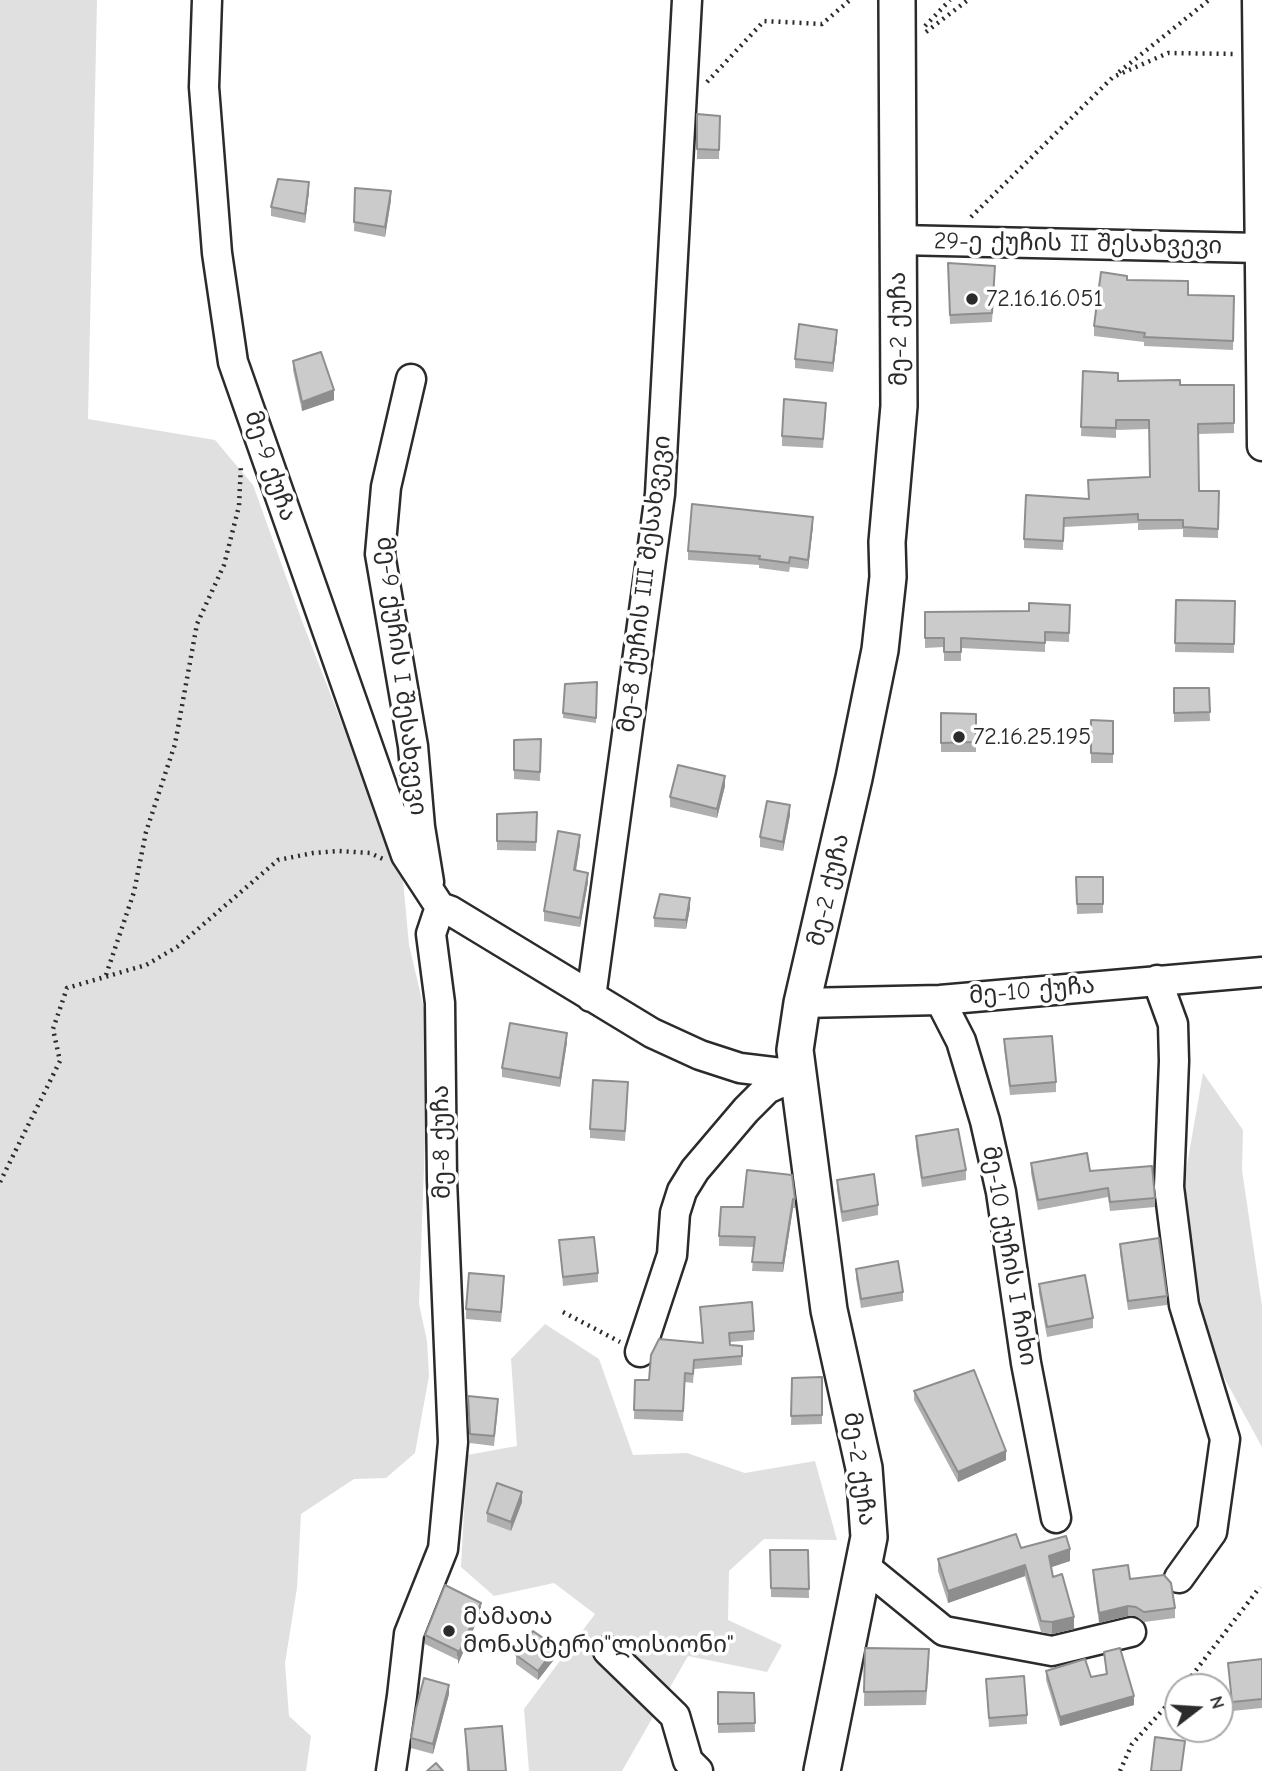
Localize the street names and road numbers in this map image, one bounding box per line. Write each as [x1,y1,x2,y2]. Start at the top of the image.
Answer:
street label: 29-ე ქუჩის II შესახვევი [934,227,1222,261]
street label: მე-2 ქუჩა [884,272,914,386]
street label: მე-9 ქუჩა [238,407,302,525]
street label: მე-8 ქუჩის III შესახვევი [612,434,678,734]
street label: მე-9 ქუჩის I შესახვევი [370,535,432,817]
street label: მე-2 ქუჩა [802,831,856,949]
street label: მე-10 ქუჩა [968,971,1096,1011]
street label: მე-8 ქუჩა [427,1085,457,1199]
street label: მე-10 ქუჩის I ჩიხი [975,1144,1043,1368]
street label: მე-2 ქუჩა [837,1410,881,1528]

